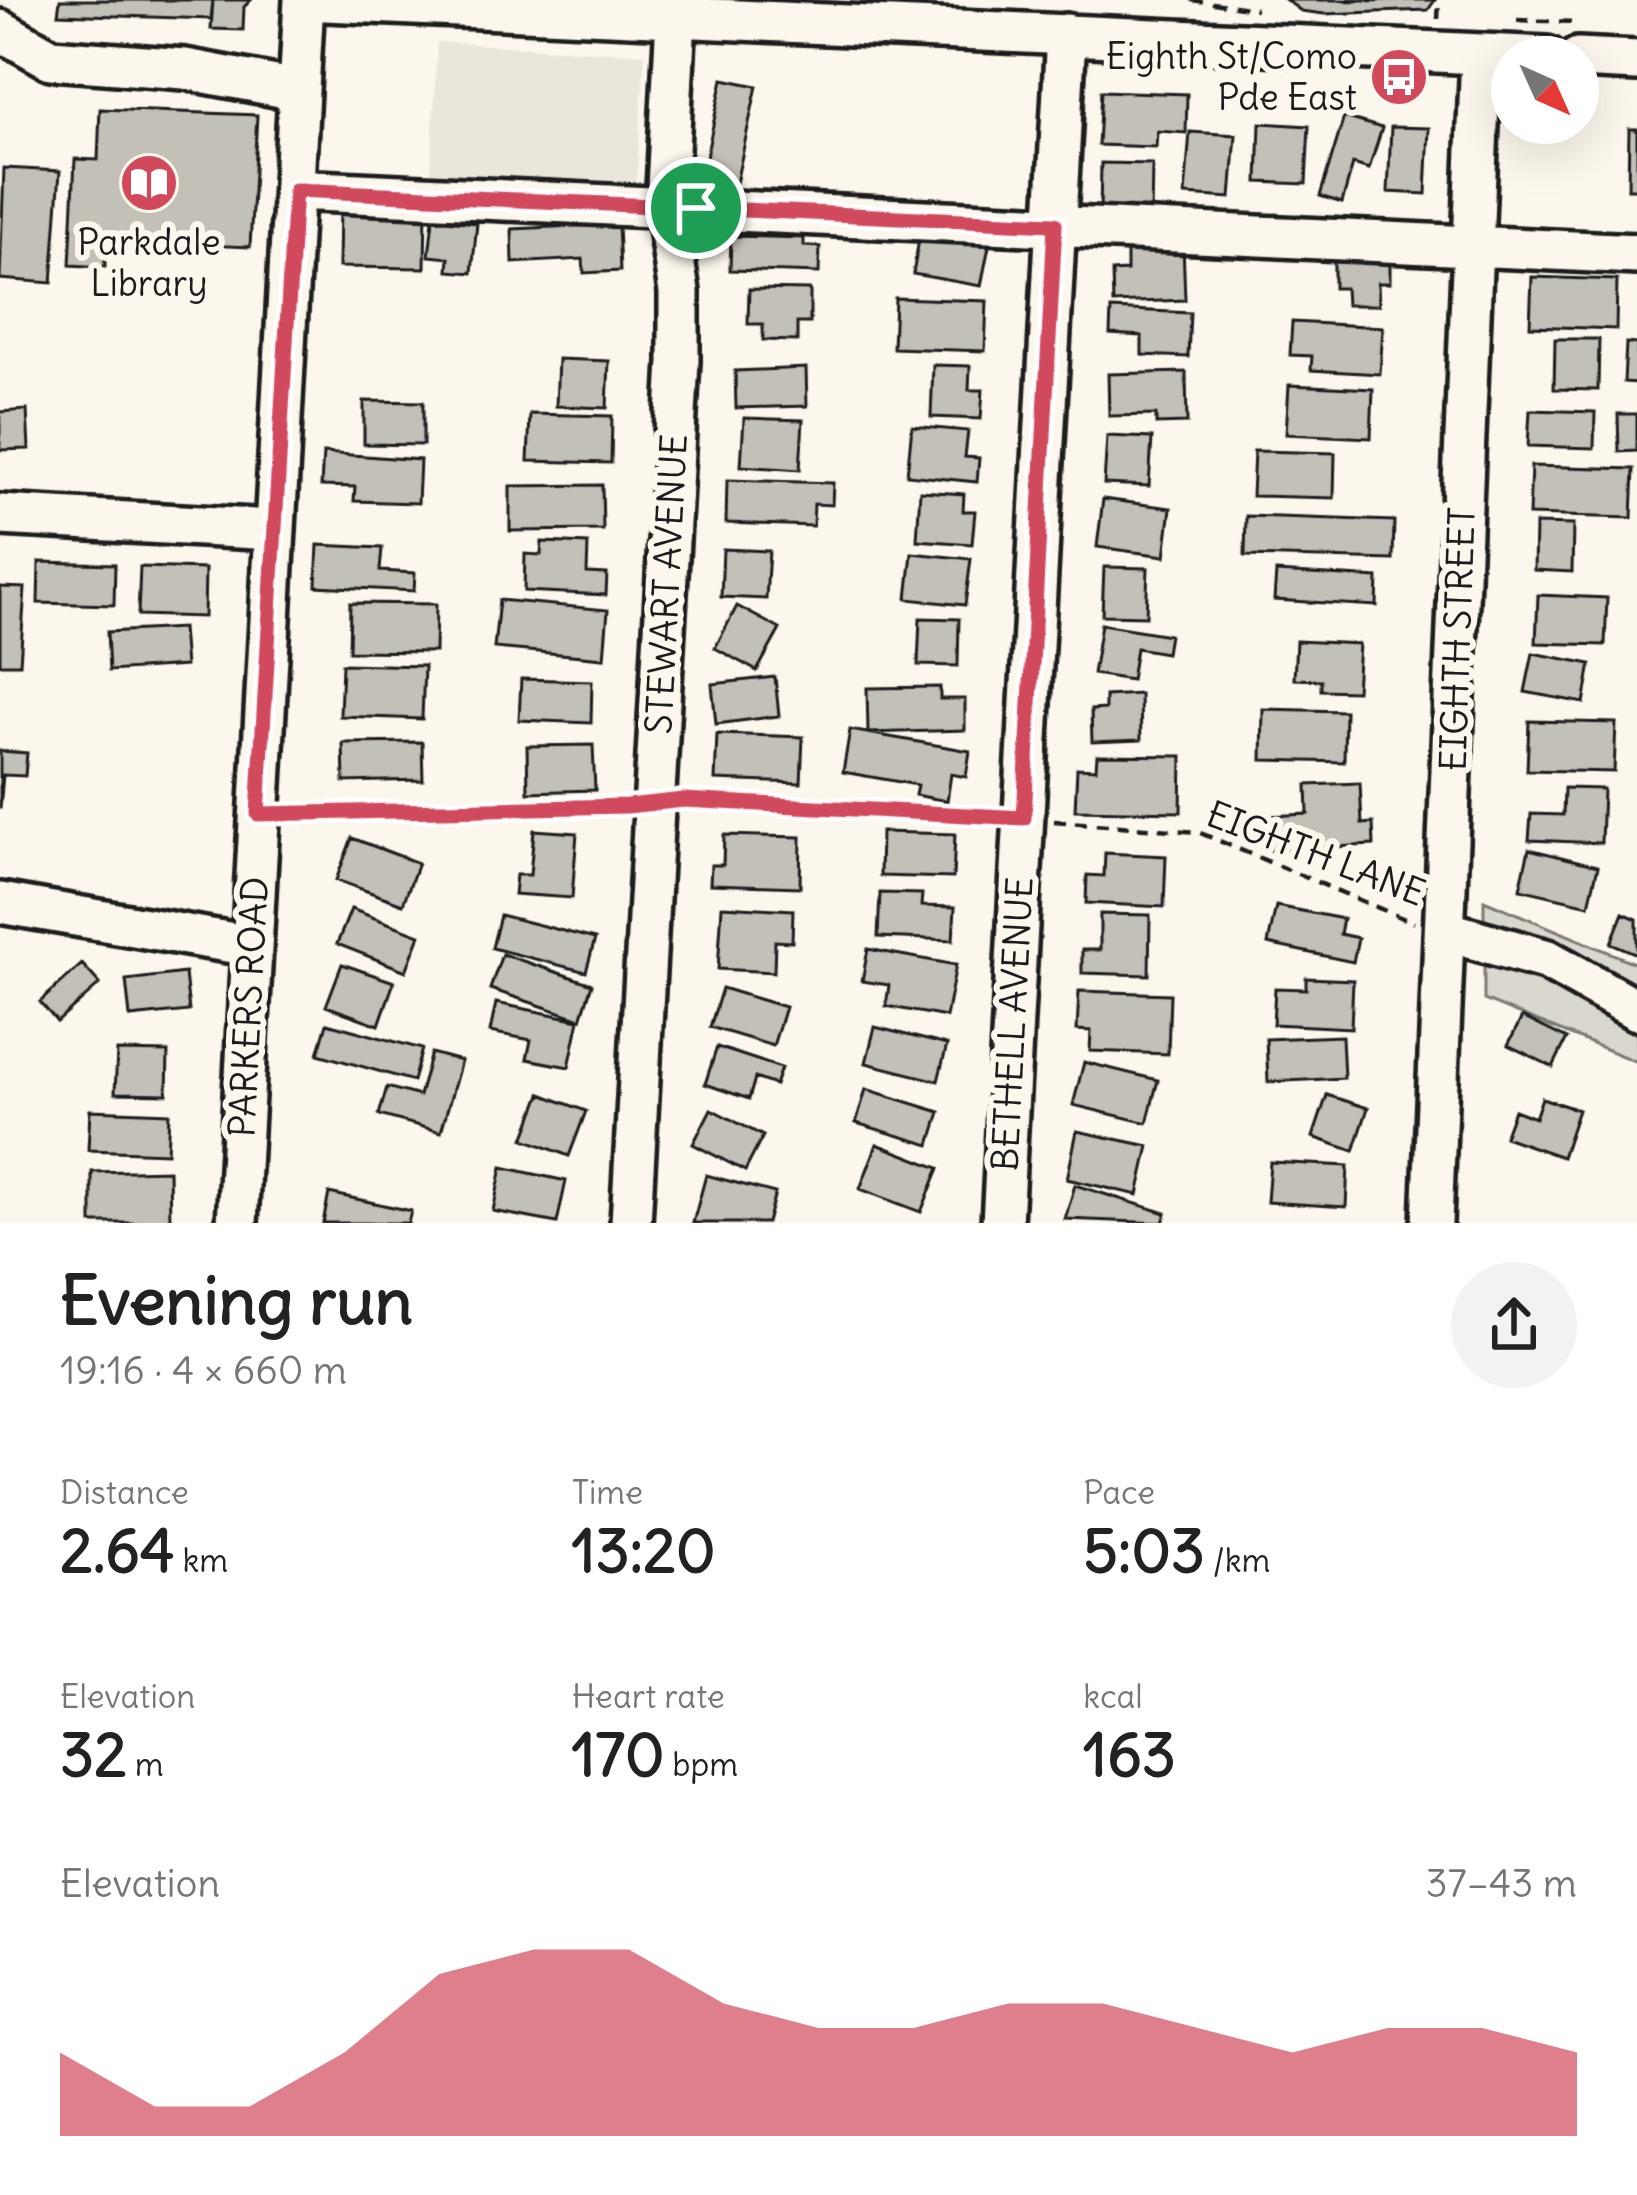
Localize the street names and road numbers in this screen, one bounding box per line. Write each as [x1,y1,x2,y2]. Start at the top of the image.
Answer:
street label: STEWART AVENUE [636,433,697,735]
street label: EIGHTH STREET [1430,506,1485,772]
street label: EIGHTH LANE [1200,791,1431,916]
street label: PARKERS ROAD [219,876,278,1138]
street label: BETHELL AVENUE [982,876,1043,1172]

